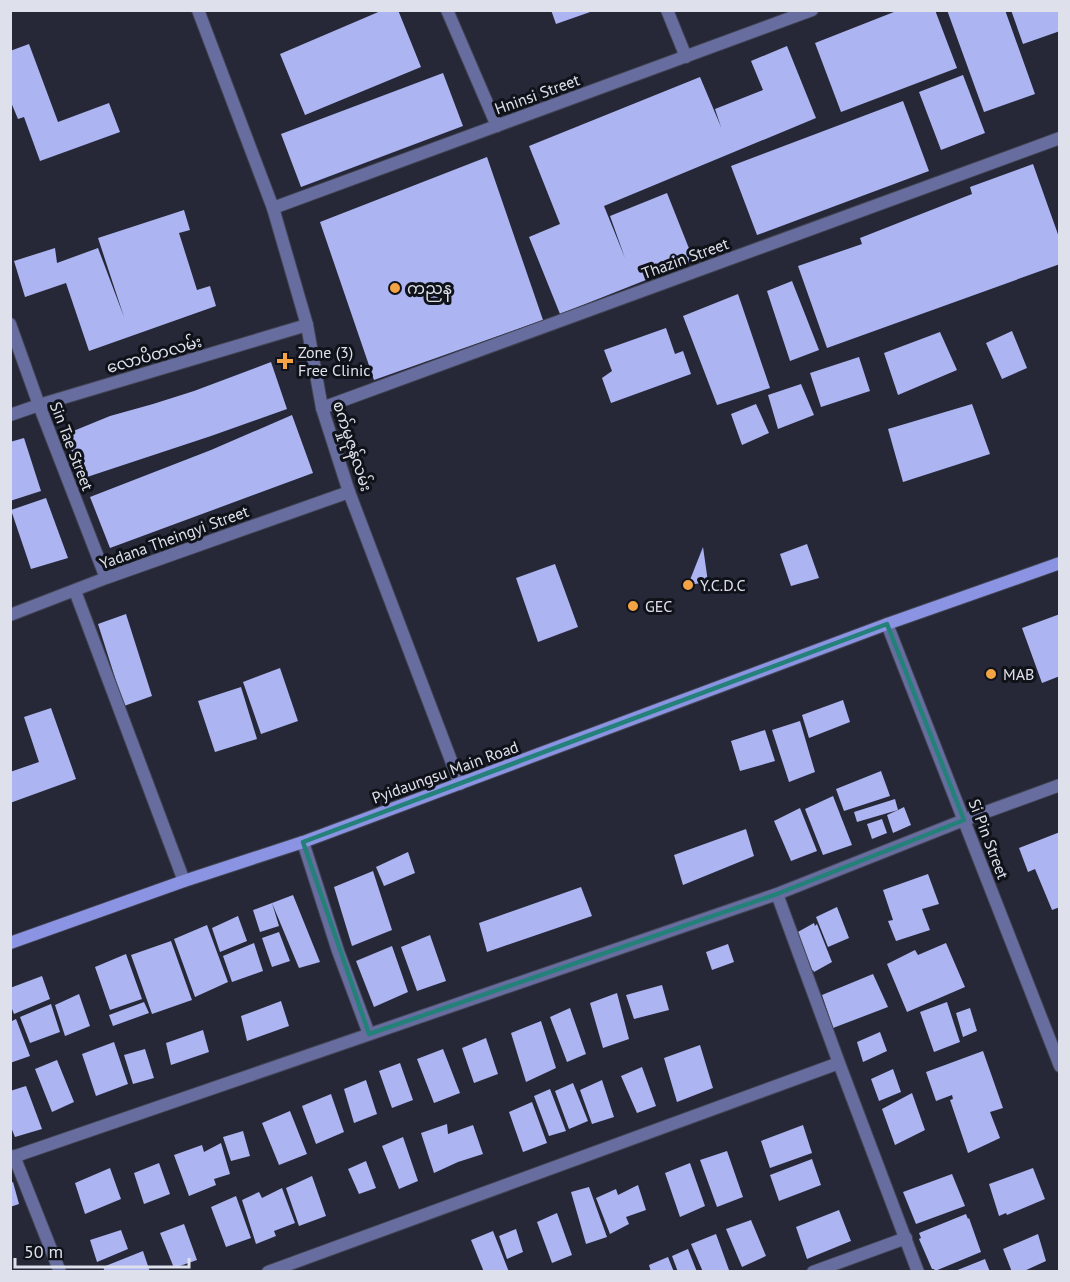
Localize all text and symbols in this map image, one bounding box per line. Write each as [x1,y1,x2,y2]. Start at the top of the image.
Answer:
street label: Hninsi Street [492,69,583,119]
street label: Thazin Street [639,233,732,283]
place label: ကညန [407,278,452,302]
marker: ကညန [388,281,402,295]
street label: လောပိတလမ်း [104,330,204,377]
place label: Zone (3) Free Clinic [298,342,370,380]
marker: Zone (3) Free Clinic [276,352,294,370]
street label: စက်မှုဇုန်လမ်း [324,398,378,495]
street label: Sin Tae Street [46,399,98,494]
street label: Yadana Theingyi Street [97,501,252,573]
place label: Y.C.D.C [700,575,746,595]
marker: Y.C.D.C [681,578,695,592]
place label: GEC [645,596,673,616]
marker: GEC [626,599,640,613]
place label: MAB [1003,664,1034,684]
marker: MAB [984,667,998,681]
street label: Pyidaungsu Main Road [369,736,521,808]
street label: Si Pin Street [965,796,1014,882]
scale bar [15,1231,189,1269]
text: 50 m [24,1240,63,1263]

